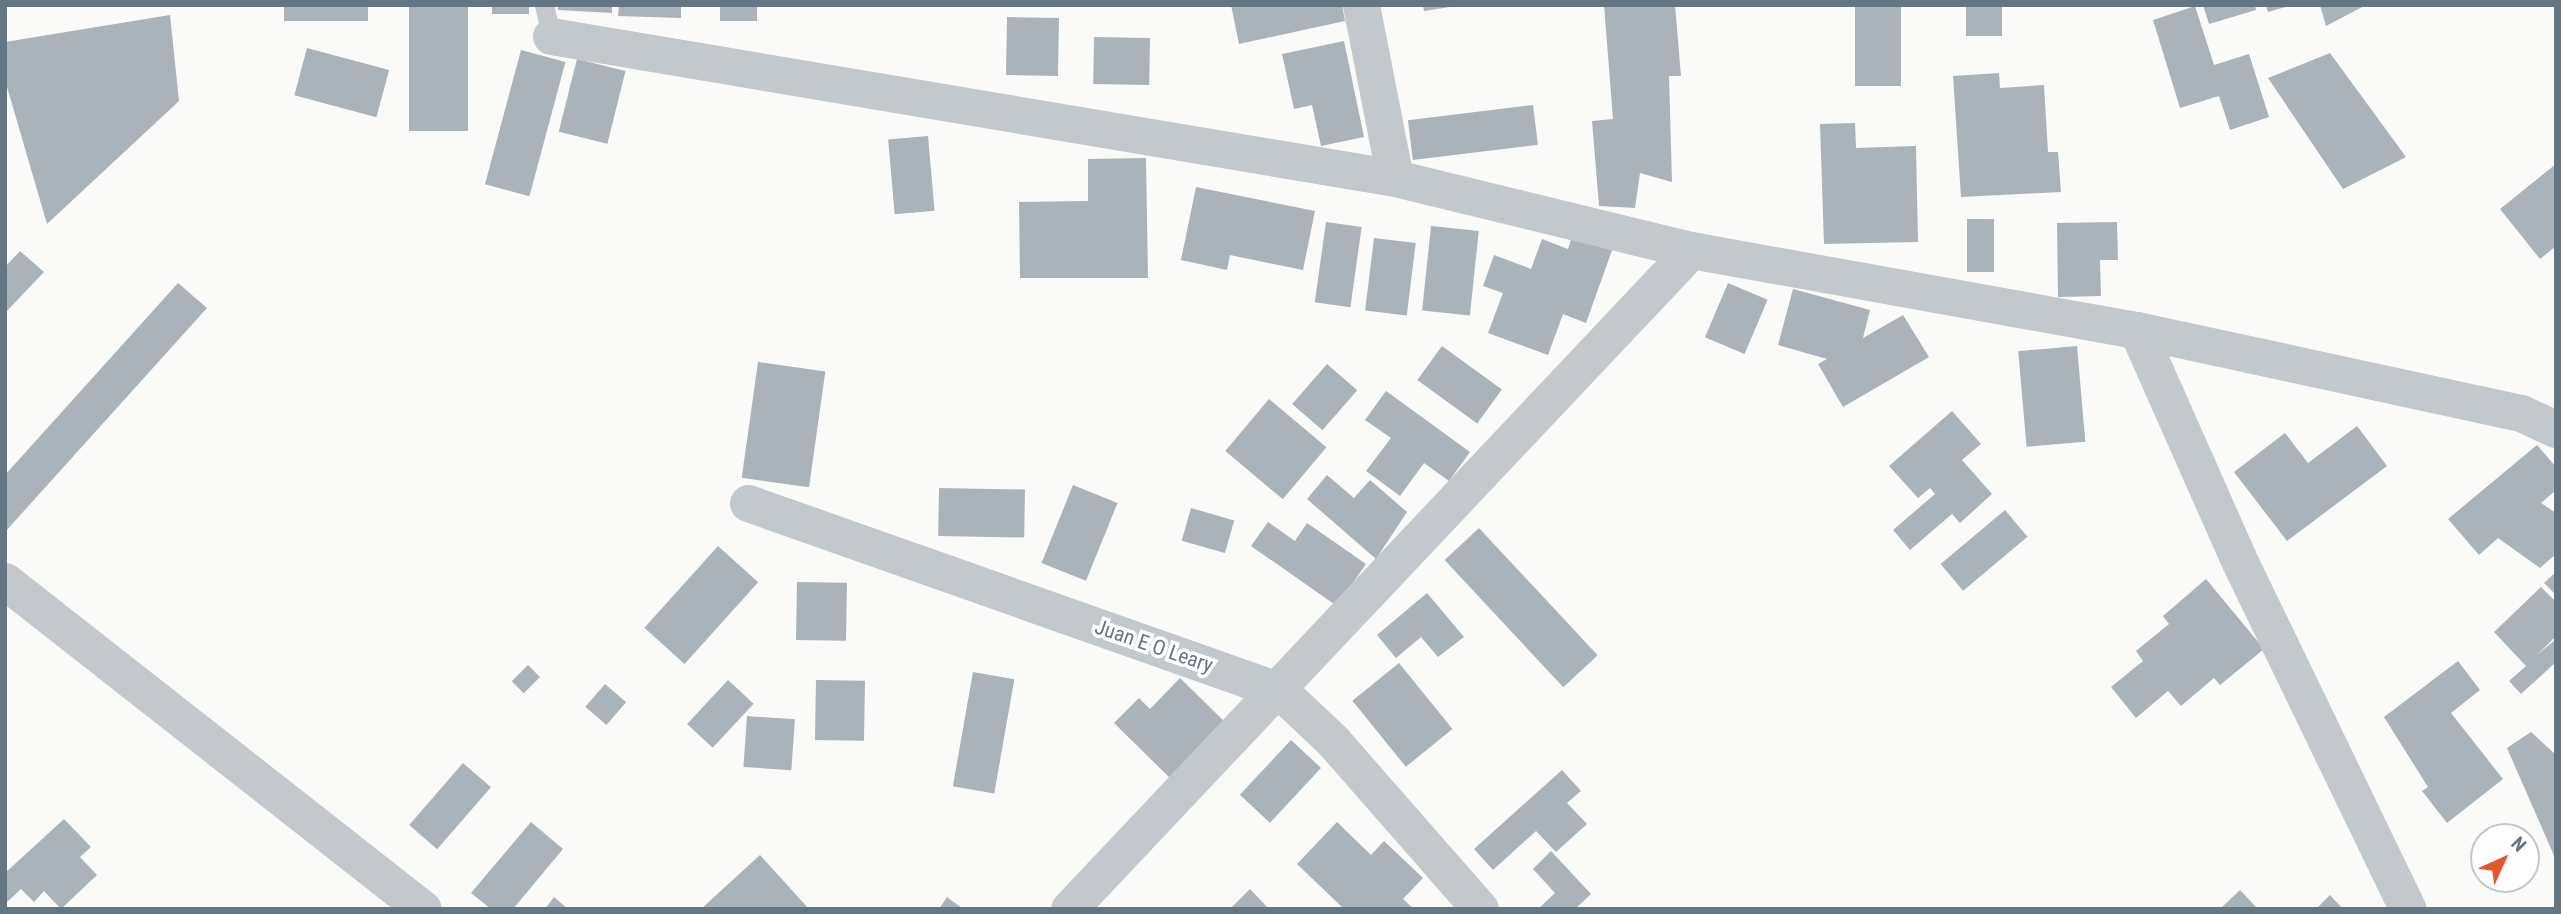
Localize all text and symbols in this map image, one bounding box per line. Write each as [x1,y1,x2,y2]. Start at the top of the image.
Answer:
street label: Juan E O Leary [1092,614,1216,678]
north arrow [2470,823,2540,893]
text: N [2507,832,2531,856]

